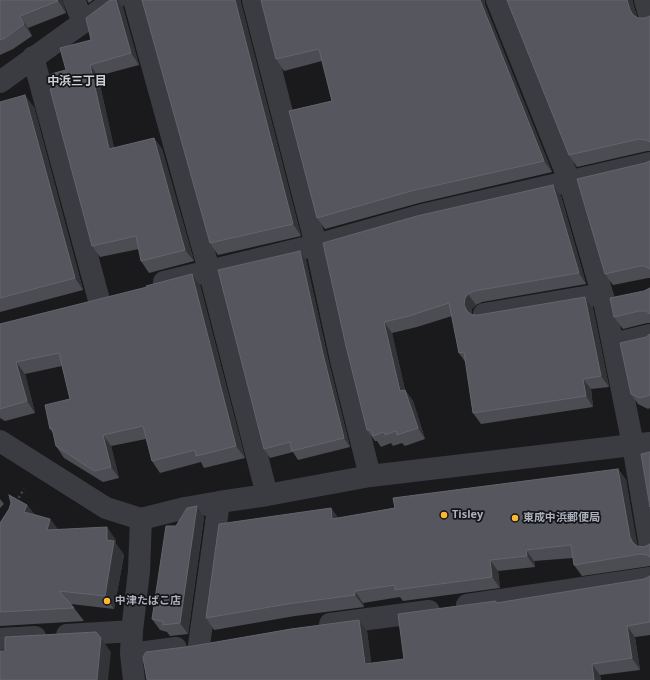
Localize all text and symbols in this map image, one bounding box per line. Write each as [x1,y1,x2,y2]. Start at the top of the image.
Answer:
district label: 中浜三丁目 [47,75,107,89]
place label: Tisley [452,508,483,522]
marker: Tisley [439,510,449,520]
place label: 東成中浜郵便局 [523,511,600,525]
marker: 東成中浜郵便局 [510,513,520,523]
place label: 中津たばこ店 [115,594,181,608]
marker: 中津たばこ店 [102,596,112,606]

